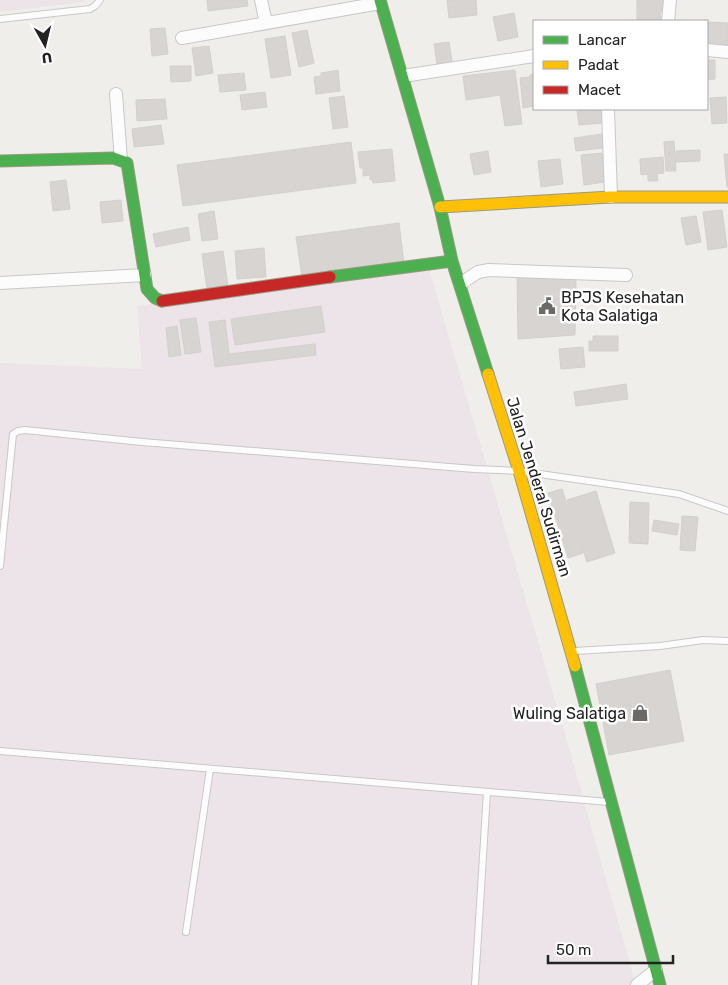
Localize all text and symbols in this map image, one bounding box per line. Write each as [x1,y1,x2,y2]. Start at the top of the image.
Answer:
north arrow [20,20,70,70]
legend [533,20,708,110]
text: Lancar [578,31,626,49]
text: U [41,48,53,67]
text: Padat [578,56,619,74]
text: Macet [578,81,621,99]
place label: BPJS Kesehatan Kota Salatiga [561,288,684,325]
public building icon: BPJS Kesehatan Kota Salatiga [537,296,557,316]
street label: Jalan Jenderal Sudirman [503,395,575,579]
shop icon: Wuling Salatiga [630,703,650,723]
place label: Wuling Salatiga [513,704,626,723]
scale bar [548,932,673,964]
text: 50 m [556,941,591,959]

